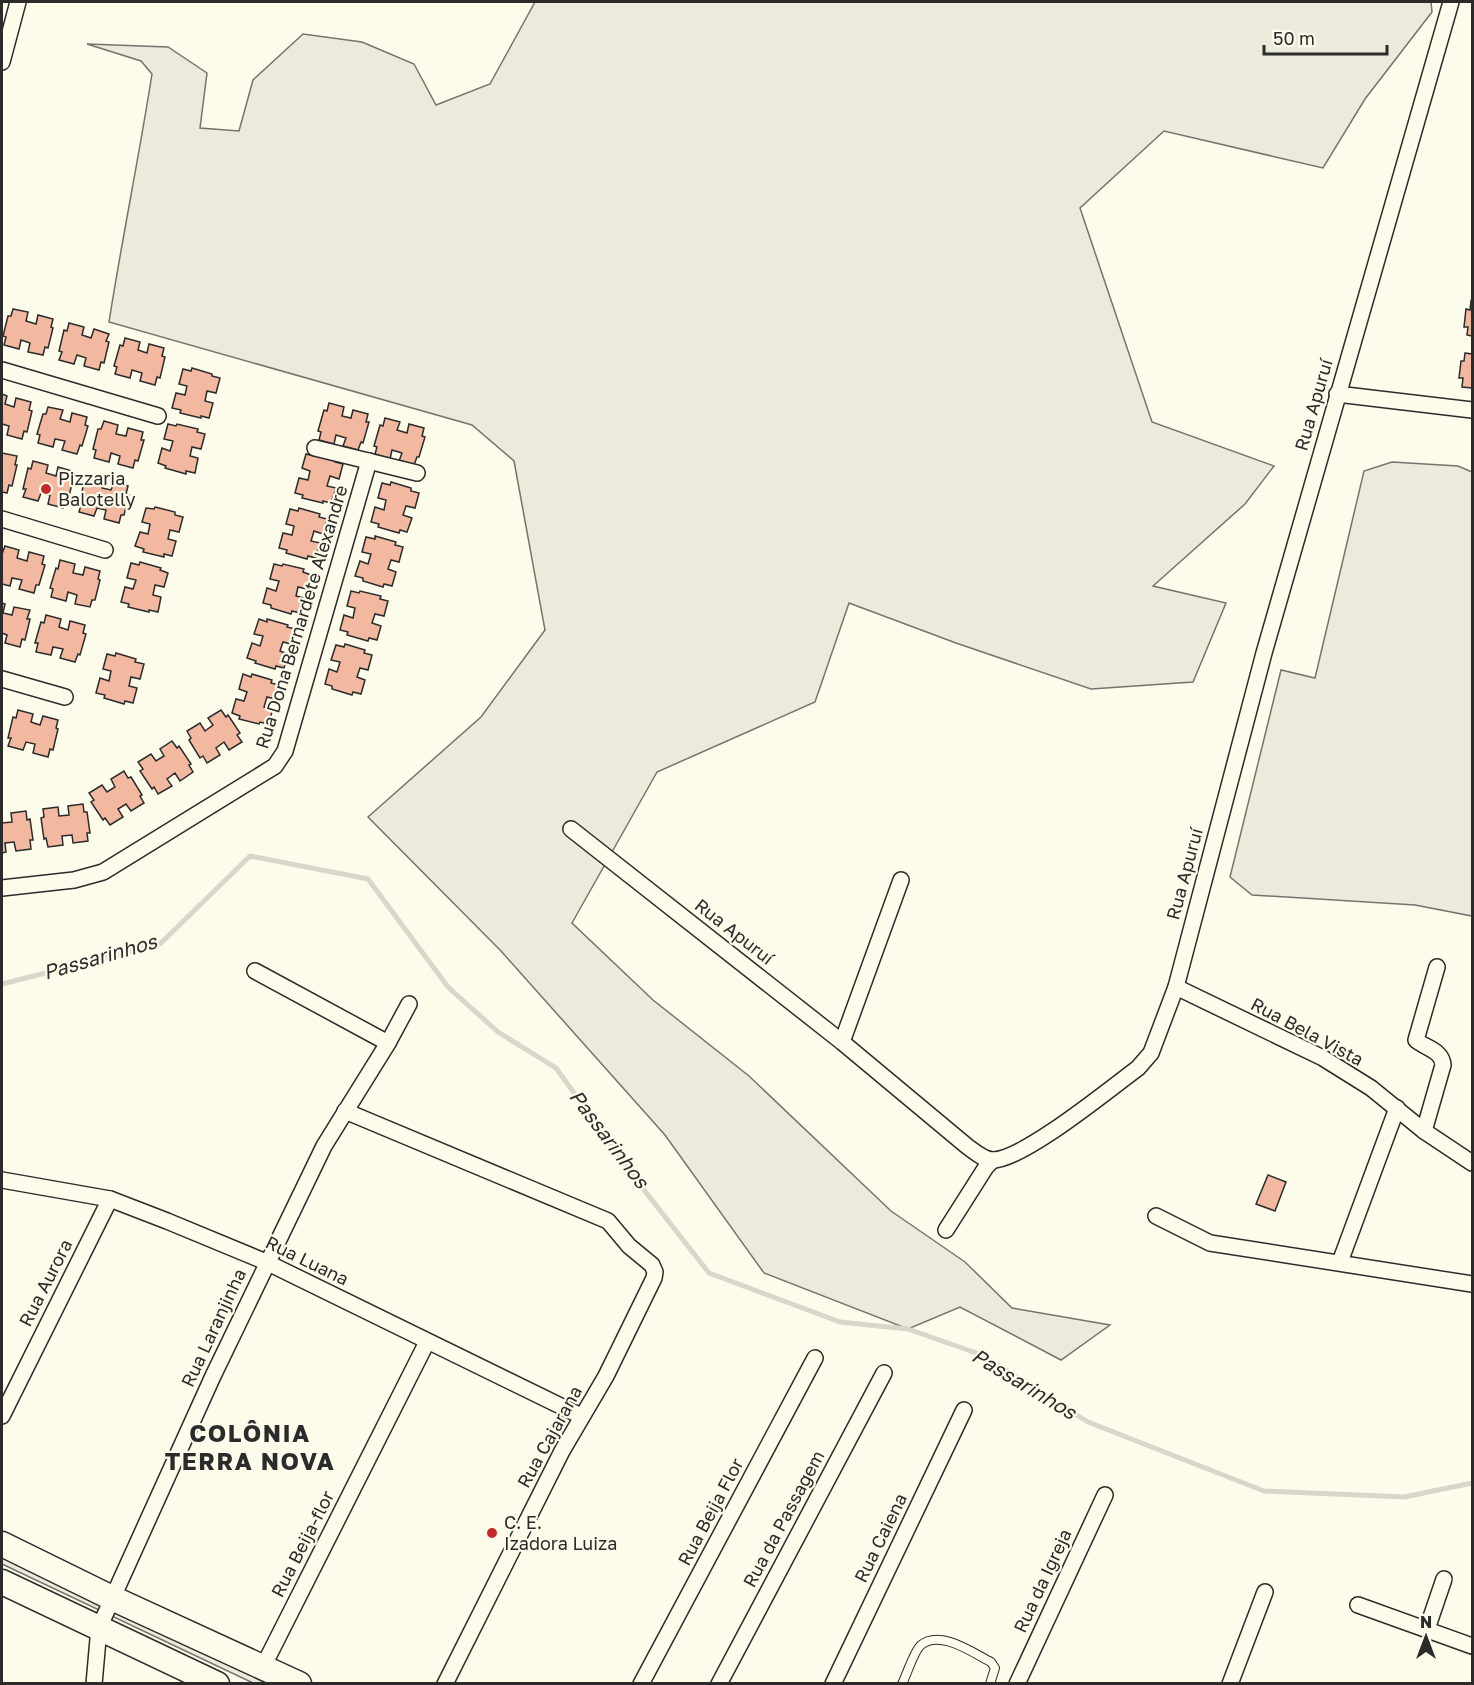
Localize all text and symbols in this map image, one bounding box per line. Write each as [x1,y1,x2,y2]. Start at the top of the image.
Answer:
scale bar [1264,18,1387,56]
text: 50 m [1273,27,1315,49]
street label: Rua Apuruí [1289,355,1337,453]
place label: Pizzaria Balotelly [58,467,136,510]
marker: Pizzaria Balotelly [39,482,53,496]
street label: Rua Dona Bernardete Alexandre [250,482,352,751]
street label: Rua Apuruí [1161,824,1207,922]
street label: Rua Apuruí [691,894,779,970]
water label: Passarinhos [40,928,161,984]
street label: Rua Bela Vista [1247,992,1367,1070]
water label: Passarinhos [565,1084,655,1193]
street label: Rua Luana [262,1231,353,1290]
street label: Rua Aurora [14,1235,76,1330]
street label: Rua Laranjinha [176,1265,250,1390]
water label: Passarinhos [968,1343,1082,1424]
street label: Rua Cajarana [512,1382,586,1491]
district label: COLÔNIA TERRA NOVA [165,1418,335,1475]
street label: Rua da Passagem [738,1446,828,1591]
street label: Rua Beija Flor [673,1454,748,1569]
street label: Rua Beija-flor [266,1487,338,1600]
street label: Rua Caiena [849,1489,911,1586]
place label: C. E. Izadora Luiza [504,1511,617,1554]
street label: Rua da Igreja [1008,1525,1076,1636]
marker: C. E. Izadora Luiza [485,1526,499,1540]
north arrow [1396,1607,1456,1667]
text: N [1420,1612,1432,1632]

